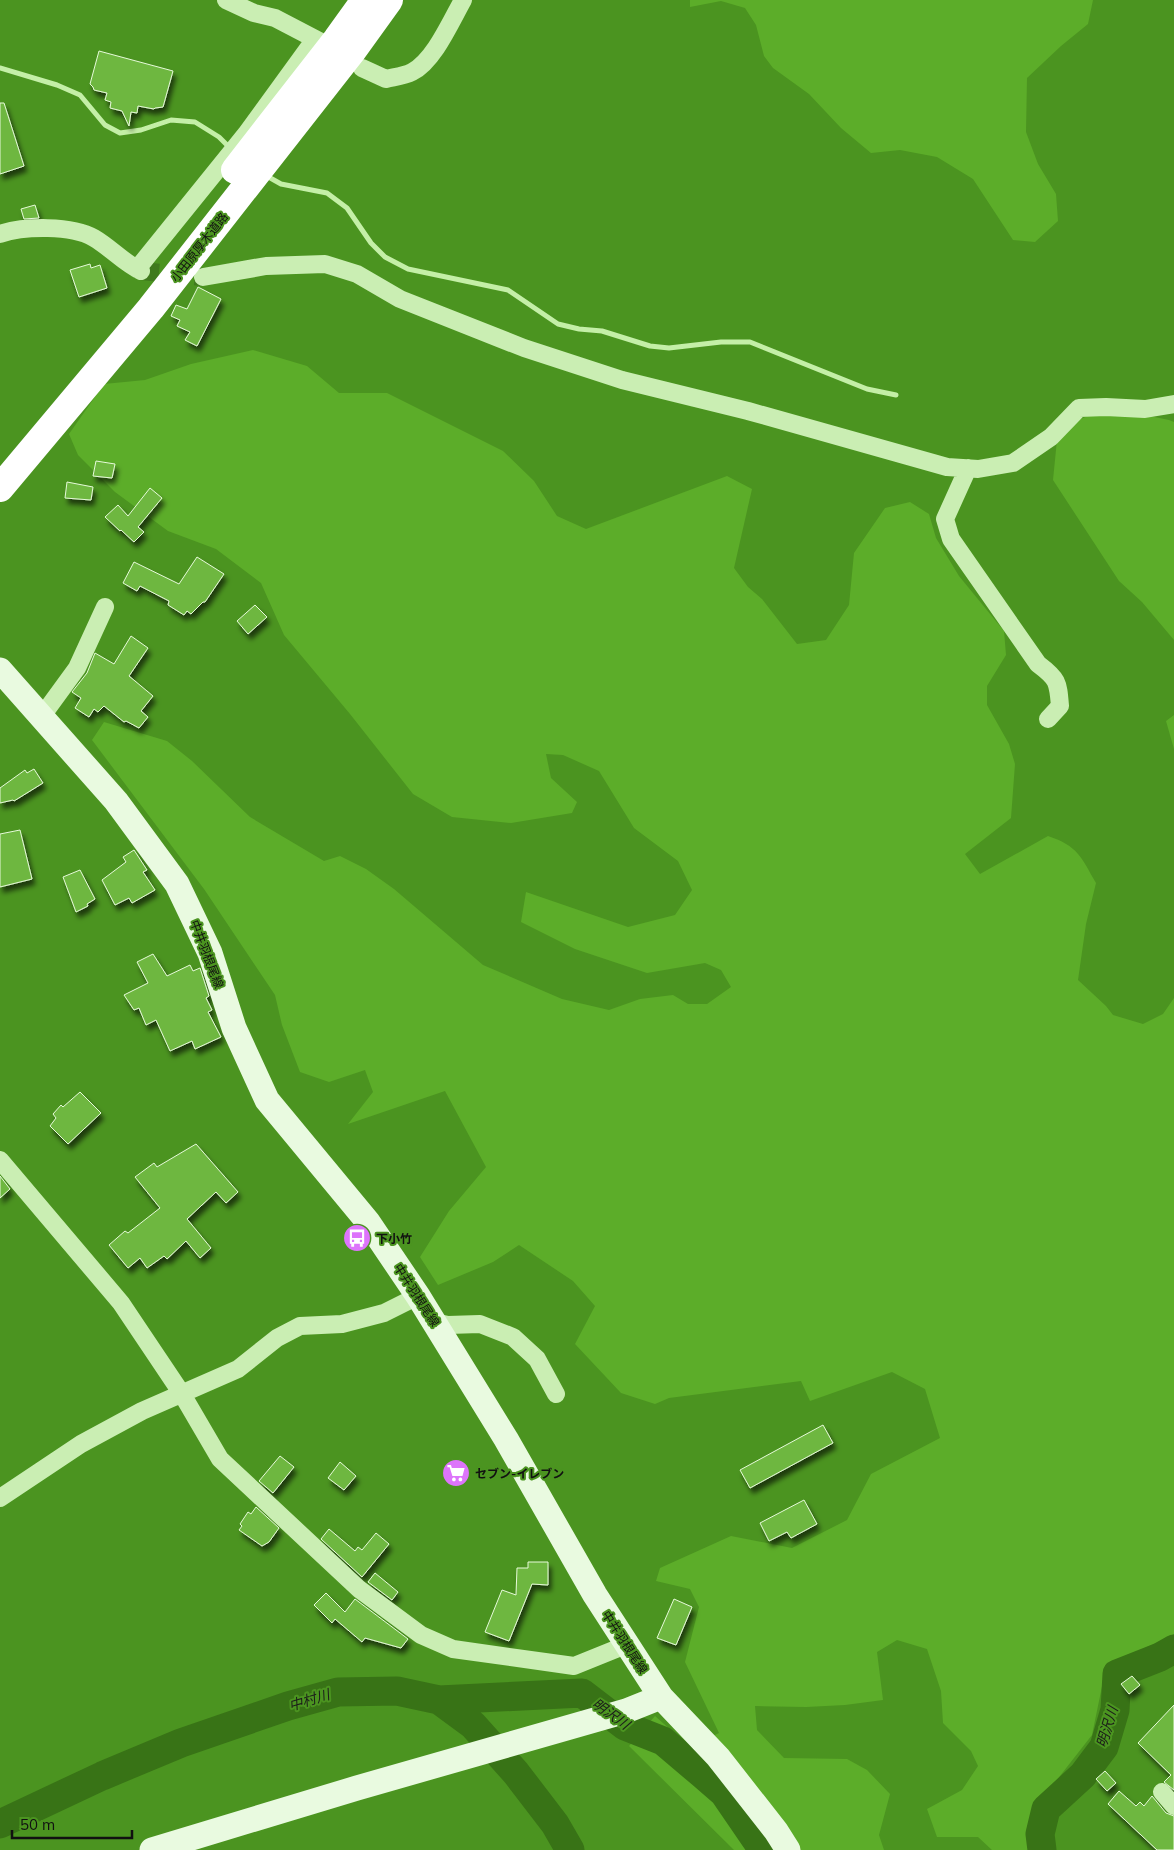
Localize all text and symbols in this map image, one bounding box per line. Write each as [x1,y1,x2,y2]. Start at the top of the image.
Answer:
street label: 小田原厚木道路 [167,209,231,285]
street label: 中井羽根尾線 [187,918,227,990]
bus stop icon: 下小竹 [342,1223,372,1253]
place label: 下小竹 [376,1231,412,1246]
street label: 中井羽根尾線 [391,1261,443,1329]
supermarket icon: セブン-イレブン [441,1458,471,1488]
place label: セブン-イレブン [475,1466,564,1481]
street label: 中井羽根尾線 [599,1608,651,1676]
water label: 中村川 [286,1685,334,1715]
water label: 明沢川 [589,1695,635,1735]
water label: 明沢川 [1092,1702,1122,1750]
scale bar [12,1808,132,1840]
text: 50 m [20,1815,55,1834]

